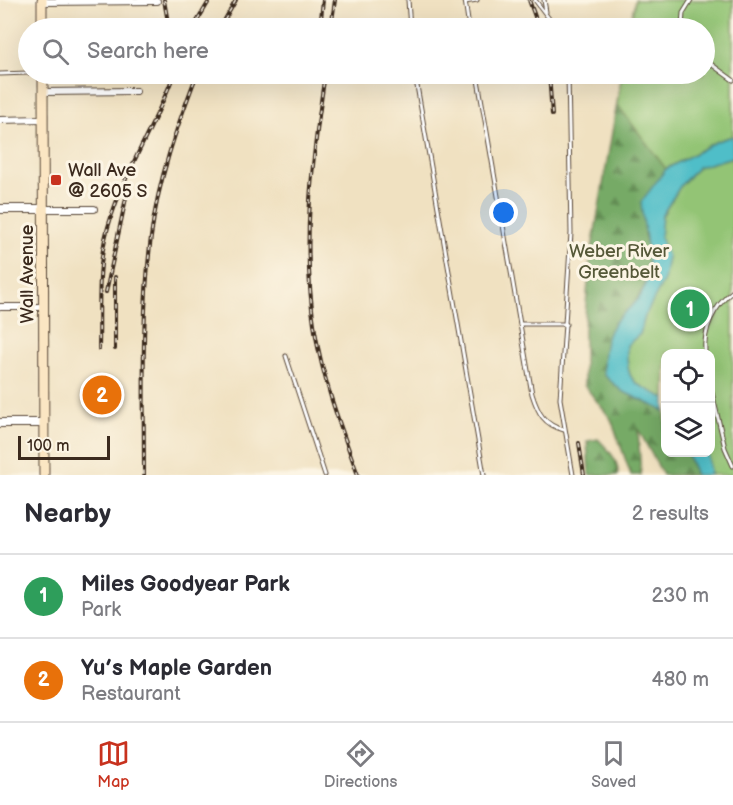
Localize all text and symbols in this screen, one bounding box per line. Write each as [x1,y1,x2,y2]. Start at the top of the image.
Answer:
search box [18,18,715,84]
icon: search [39,35,72,68]
text: Search here [87,38,209,65]
place label: Wall Ave @ 2605 S [68,160,147,202]
marker: Wall Ave @ 2605 S [49,173,63,187]
your location [489,198,518,227]
street label: Wall Avenue [17,224,38,323]
park label: Weber River Greenbelt [569,241,670,283]
pin: 1 [670,286,710,332]
map controls [661,349,715,457]
button: locate [661,349,715,403]
pin: 2 [82,372,122,418]
button: layers [661,403,715,457]
scale bar [18,433,110,460]
text: 100 m [27,437,70,456]
text: Nearby [24,499,111,530]
text: 2 results [632,502,709,526]
text: Miles Goodyear Park [81,571,290,598]
text: 1 [39,584,48,608]
text: 230 m [652,584,709,608]
text: Park [81,598,121,622]
text: Yu’s Maple Garden [81,655,272,682]
text: 2 [38,668,49,692]
text: 480 m [651,668,709,692]
text: Restaurant [81,682,181,706]
tab: Map [97,737,130,792]
tab: Directions [324,737,397,792]
tab: Saved [591,737,636,792]

